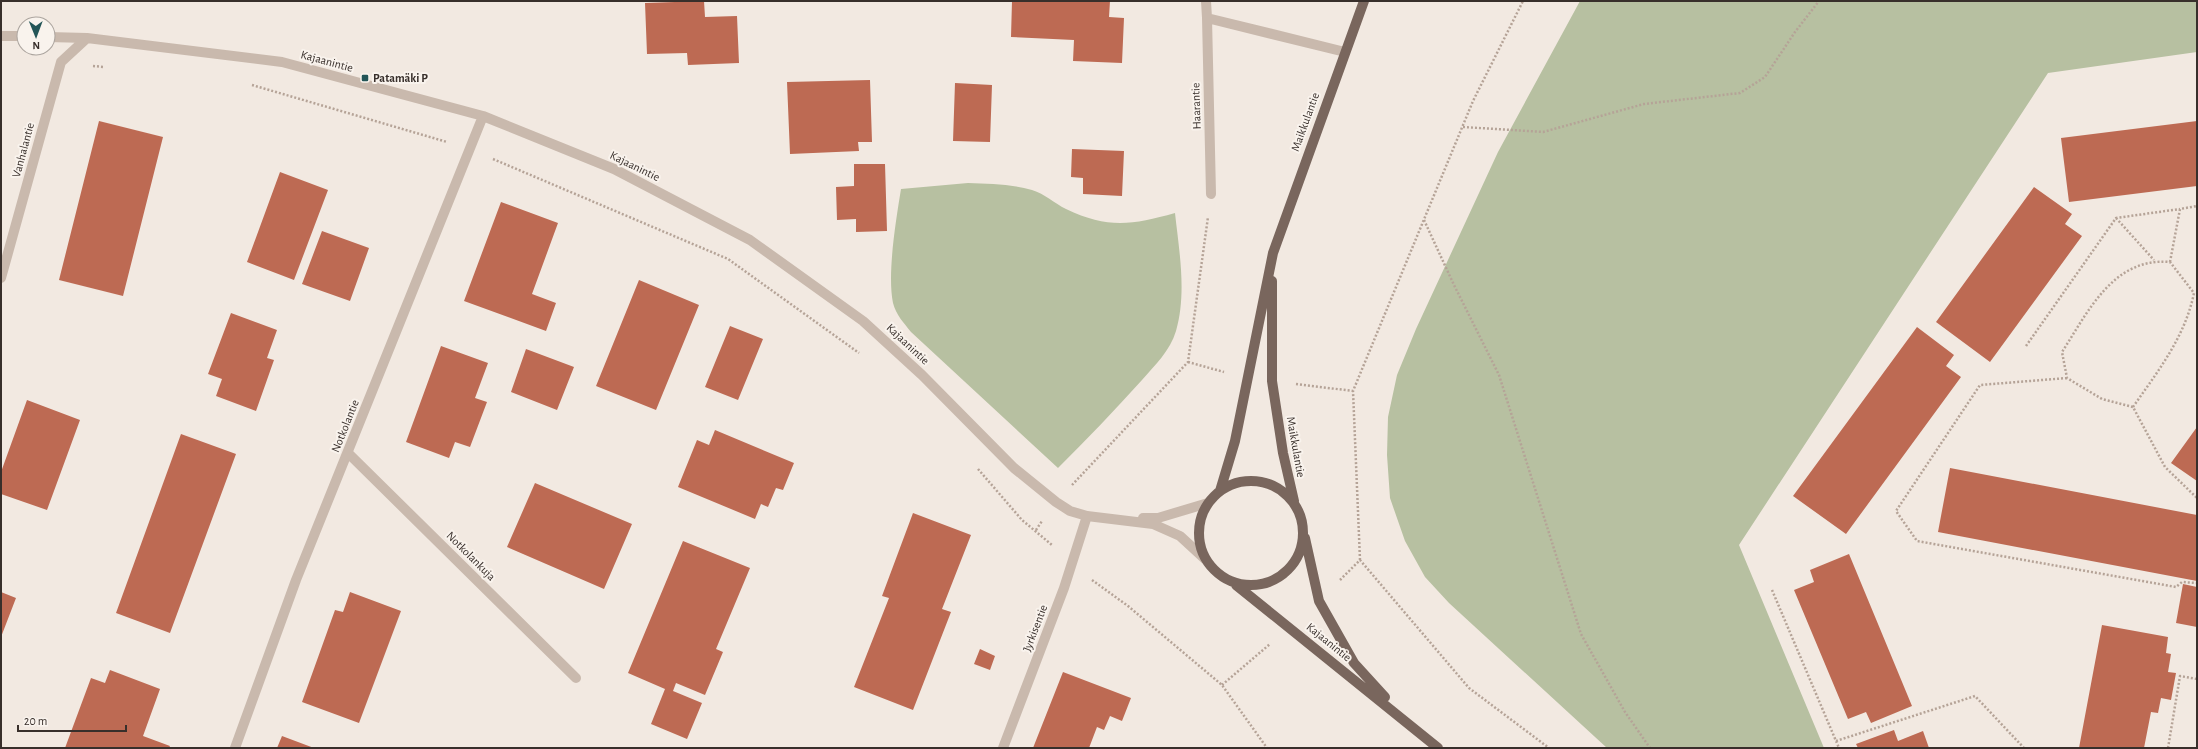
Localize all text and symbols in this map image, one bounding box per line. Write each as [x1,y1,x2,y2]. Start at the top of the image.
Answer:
north arrow [16,16,56,56]
text: N [32,40,40,51]
street label: Kajaanintie [299,48,354,75]
place label: Patamäki P [373,72,428,84]
marker: Patamäki P [360,73,370,83]
street label: Haarantie [1189,83,1203,129]
street label: Maikkulantie [1289,91,1321,153]
street label: Vanhalantie [10,121,36,179]
street label: Kajaanintie [608,149,662,184]
street label: Kajaanintie [884,321,932,367]
street label: Notkolantie [329,398,361,454]
street label: Maikkulantie [1285,416,1307,478]
street label: Notkolankuja [444,529,498,584]
street label: Jyrkisentie [1021,603,1050,653]
street label: Kajaanintie [1304,620,1354,664]
scale bar [18,707,126,733]
text: 20 m [24,715,47,727]

